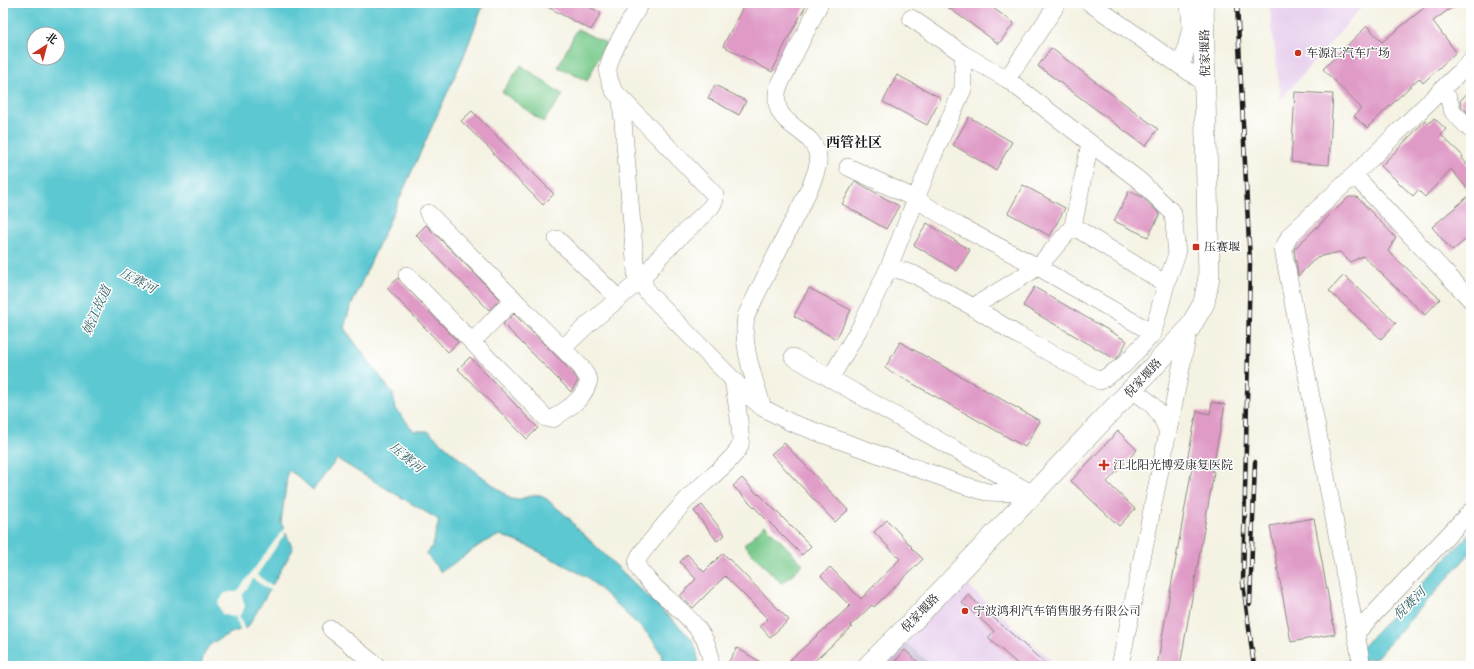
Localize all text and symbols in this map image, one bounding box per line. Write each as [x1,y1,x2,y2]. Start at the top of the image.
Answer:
north arrow [26,26,66,66]
street label: 倪家堰路 [1198,29,1213,77]
text: 北 [43,30,60,48]
place label: 车源汇汽车广场 [1306,46,1390,61]
marker: 车源汇汽车广场 [1293,48,1303,58]
district label: 西管社区 [826,134,882,152]
place label: 压赛堰 [1204,240,1240,255]
marker: 压赛堰 [1191,242,1201,252]
water label: 压赛河 [117,265,160,298]
water label: 姚江故道 [79,282,116,337]
street label: 倪家堰路 [1122,356,1165,401]
water label: 压赛河 [386,439,428,478]
place label: 江北阳光博爱康复医院 [1113,458,1233,473]
marker: 江北阳光博爱康复医院 [1098,459,1110,471]
water label: 倪赛河 [1390,583,1431,623]
street label: 倪家堰路 [898,591,942,636]
place label: 宁波鸿利汽车销售服务有限公司 [973,604,1141,619]
marker: 宁波鸿利汽车销售服务有限公司 [960,606,970,616]

